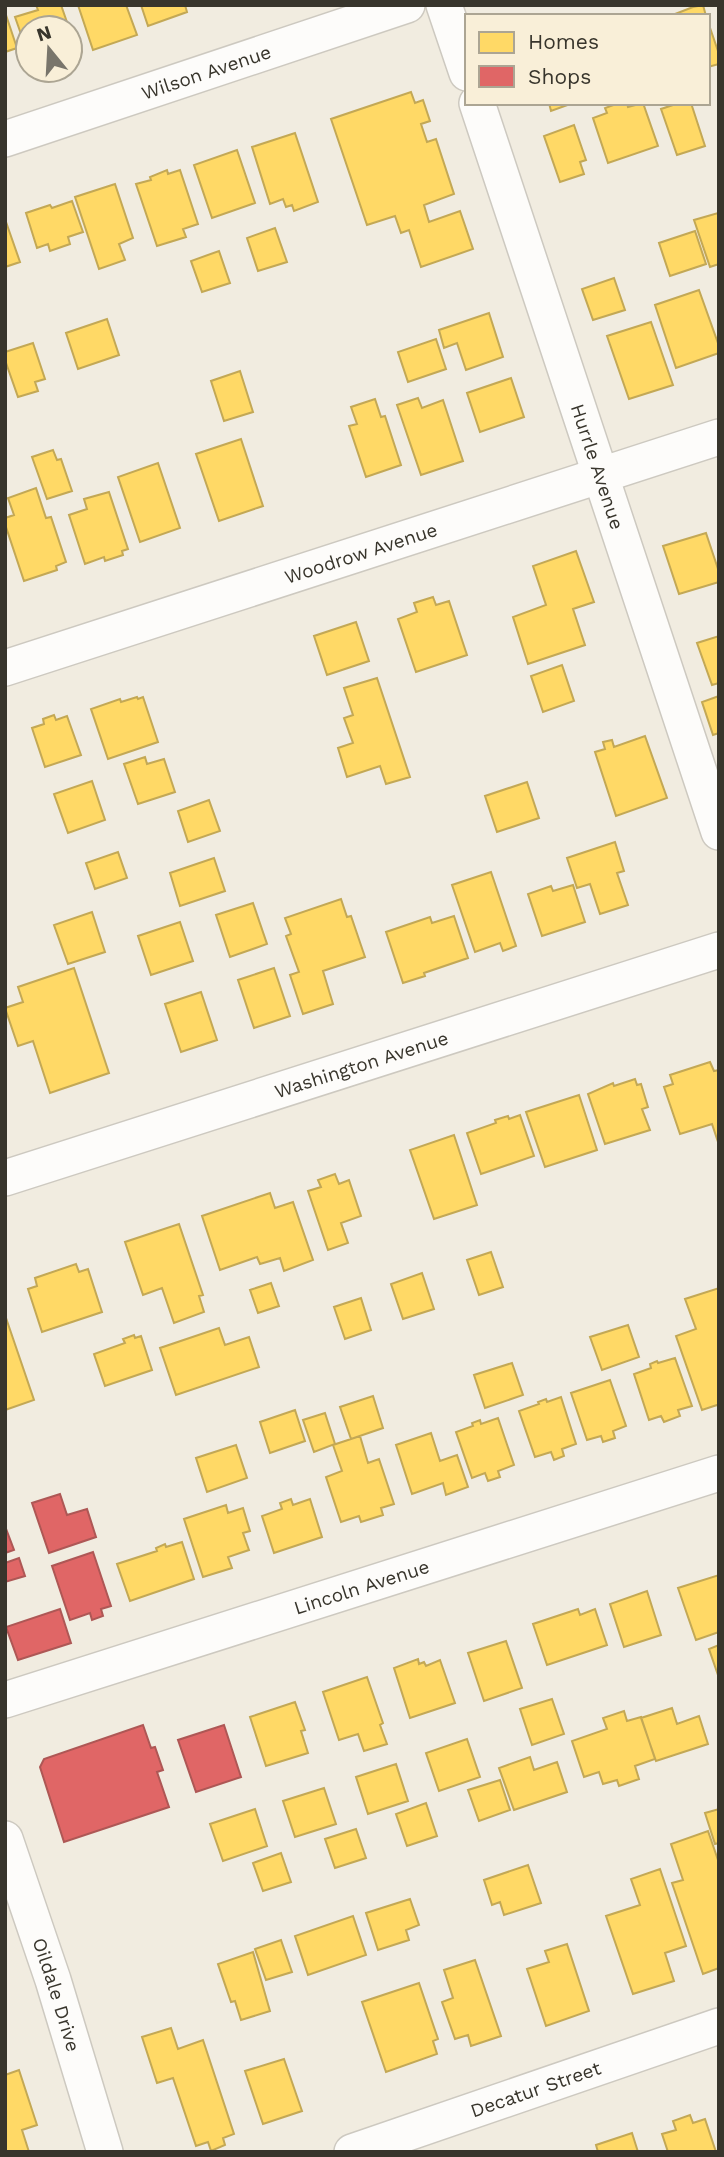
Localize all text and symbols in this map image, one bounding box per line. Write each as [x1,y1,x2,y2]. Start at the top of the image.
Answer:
north arrow [14,14,84,84]
legend [465,14,710,105]
text: N [34,20,54,46]
text: Homes [528,29,599,54]
street label: Wilson Avenue [138,40,274,104]
text: Shops [528,64,591,89]
street label: Hurrle Avenue [566,401,629,532]
street label: Woodrow Avenue [281,517,440,588]
street label: Washington Avenue [272,1026,451,1103]
street label: Lincoln Avenue [291,1554,432,1619]
street label: Oildale Drive [28,1935,85,2054]
street label: Decatur Street [467,2056,604,2122]

